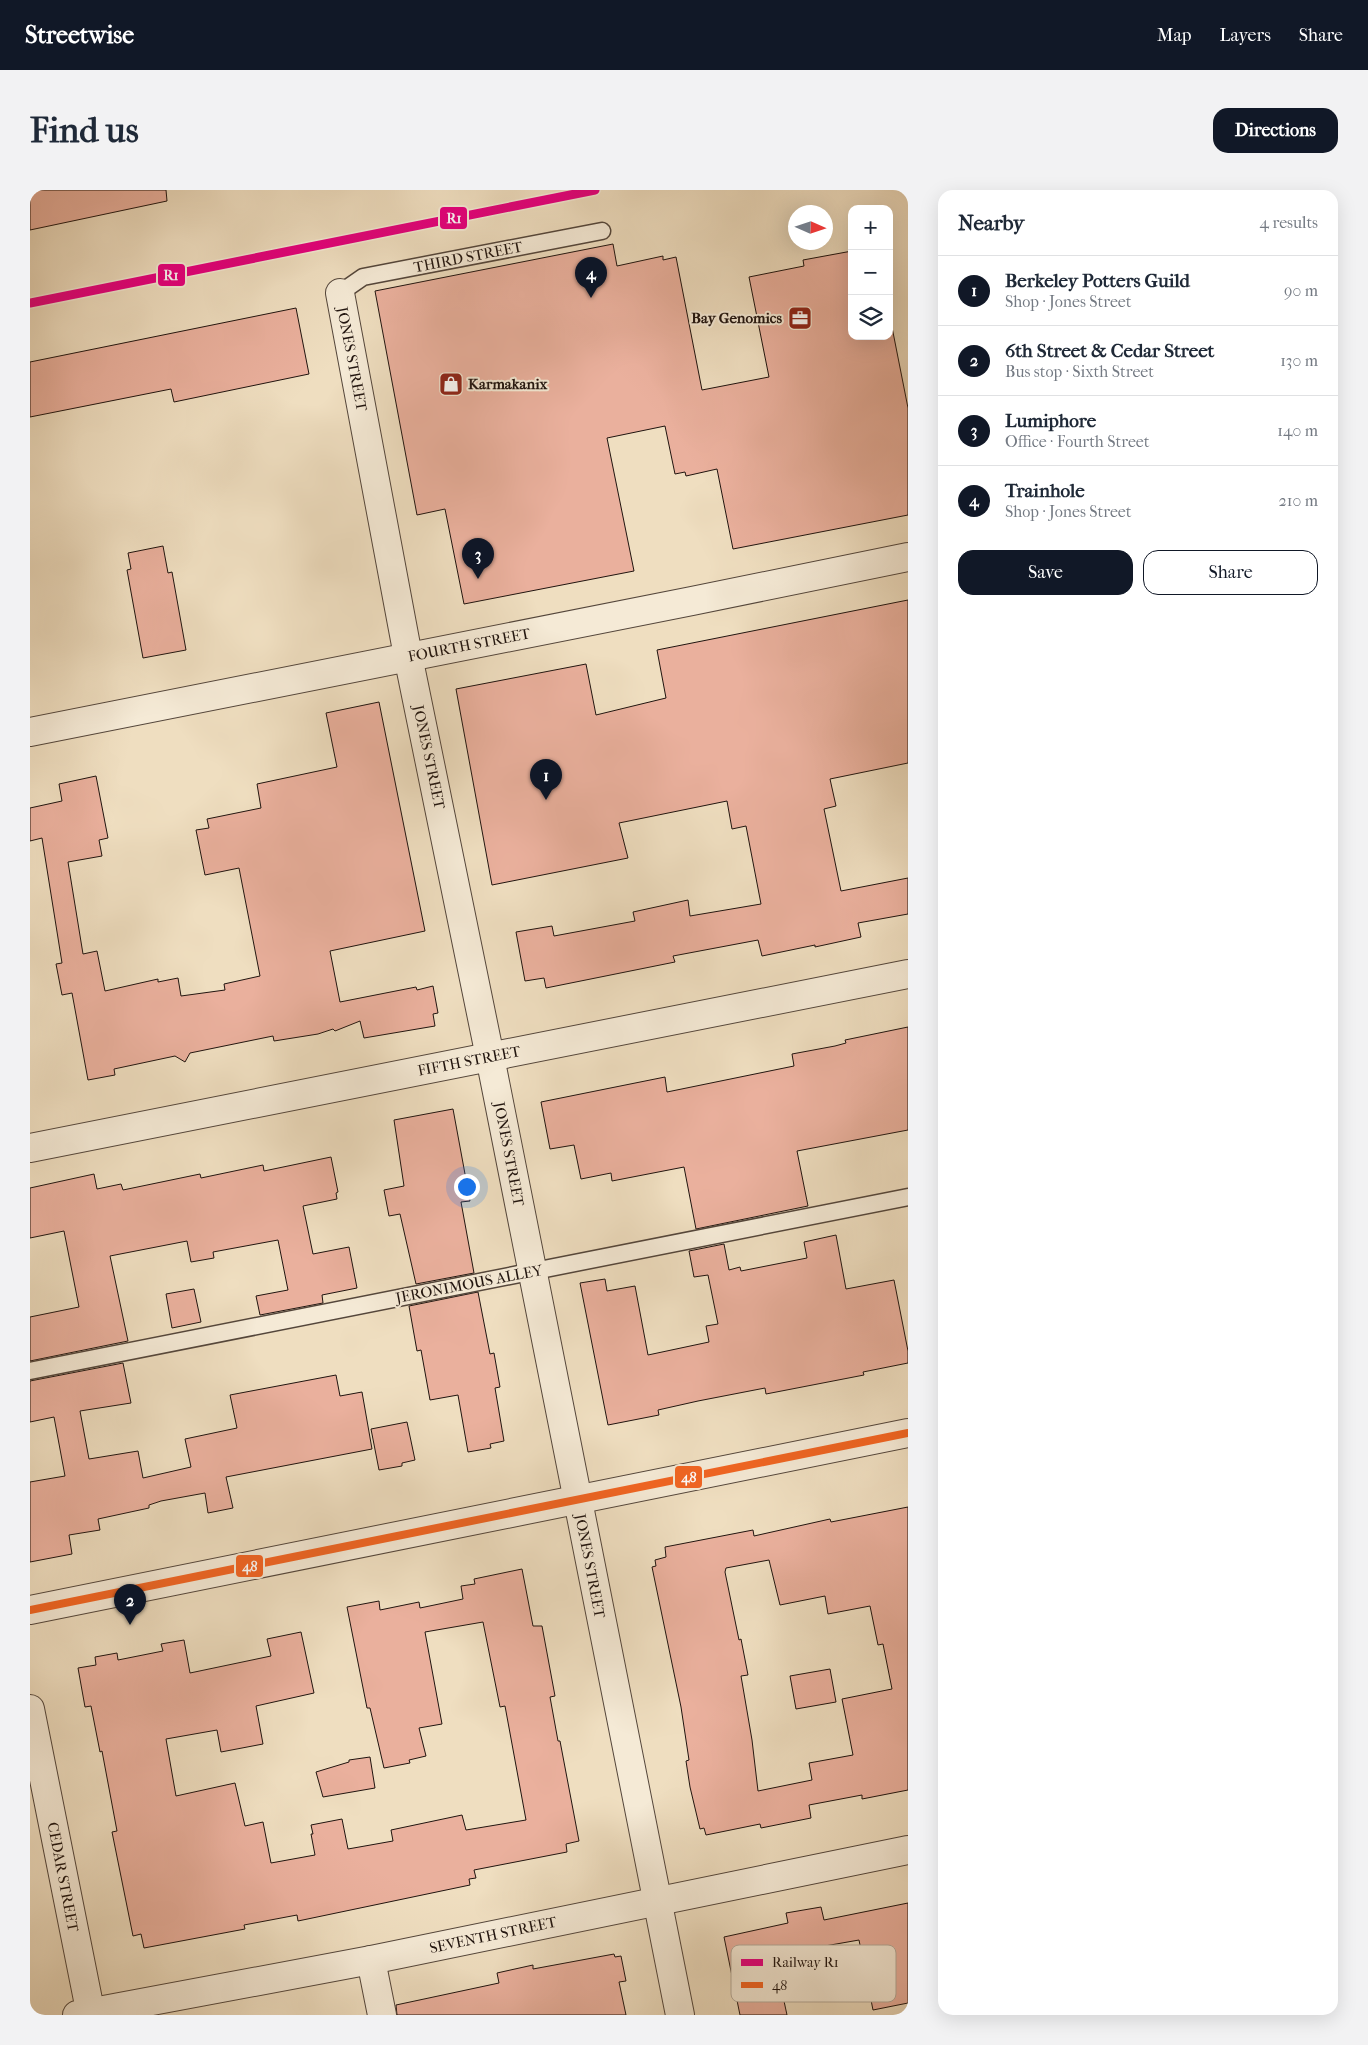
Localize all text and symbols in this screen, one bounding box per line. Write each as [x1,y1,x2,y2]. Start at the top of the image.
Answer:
text: Streetwise [25,21,134,49]
text: Map [1157,25,1191,46]
text: Layers [1219,25,1271,46]
text: Share [1299,25,1343,46]
button: Directions [1213,108,1338,153]
text: Find us [30,110,139,151]
north arrow [788,205,833,250]
map controls [848,205,893,340]
button: + [848,205,893,250]
line badge: R1 [439,206,468,230]
text: R1 [446,210,462,227]
text: Nearby [958,211,1024,235]
text: 4 results [1260,213,1318,232]
street label: THIRD STREET [412,237,525,276]
button: − [848,250,893,295]
pin: 4 [575,257,607,298]
line badge: R1 [157,263,186,287]
text: R1 [163,267,179,284]
text: Berkeley Potters Guild [1005,270,1190,292]
text: 1 [971,281,977,300]
text: 90 m [1284,281,1318,300]
text: Shop · Jones Street [1005,292,1131,311]
button: layers [848,295,893,340]
street label: JONES STREET [333,304,371,414]
office icon: Bay Genomics [787,305,813,331]
place label: Bay Genomics [691,309,782,327]
text: 6th Street & Cedar Street [1005,340,1214,362]
text: 2 [970,351,978,370]
text: 130 m [1280,351,1318,370]
text: Bus stop · Sixth Street [1005,362,1154,381]
shop icon: Karmakanix [438,371,464,397]
place label: Karmakanix [468,375,548,393]
text: Lumiphore [1005,410,1096,432]
text: 3 [971,421,977,440]
text: 140 m [1277,421,1318,440]
text: Office · Fourth Street [1005,432,1150,451]
text: Trainhole [1005,480,1085,502]
text: 4 [969,491,979,510]
text: 210 m [1279,491,1318,510]
text: Shop · Jones Street [1005,502,1131,521]
pin: 3 [462,538,494,579]
button: Save [958,550,1133,595]
button: Share [1143,550,1318,595]
street label: FOURTH STREET [406,624,533,666]
street label: JONES STREET [409,702,449,811]
pin: 1 [530,759,562,800]
street label: FIFTH STREET [416,1042,523,1080]
street label: JONES STREET [490,1099,528,1209]
your location [454,1174,480,1200]
street label: JERONIMOUS ALLEY [393,1261,545,1307]
line badge: 48 [674,1465,703,1489]
text: 48 [680,1469,697,1486]
street label: JONES STREET [571,1511,609,1621]
line badge: 48 [235,1554,264,1578]
text: 48 [241,1558,258,1575]
pin: 2 [114,1584,146,1625]
street label: CEDAR STREET [44,1821,83,1934]
street label: SEVENTH STREET [428,1913,559,1957]
legend [731,1945,896,2002]
text: Railway R1 [772,1954,839,1971]
text: 48 [772,1977,787,1994]

